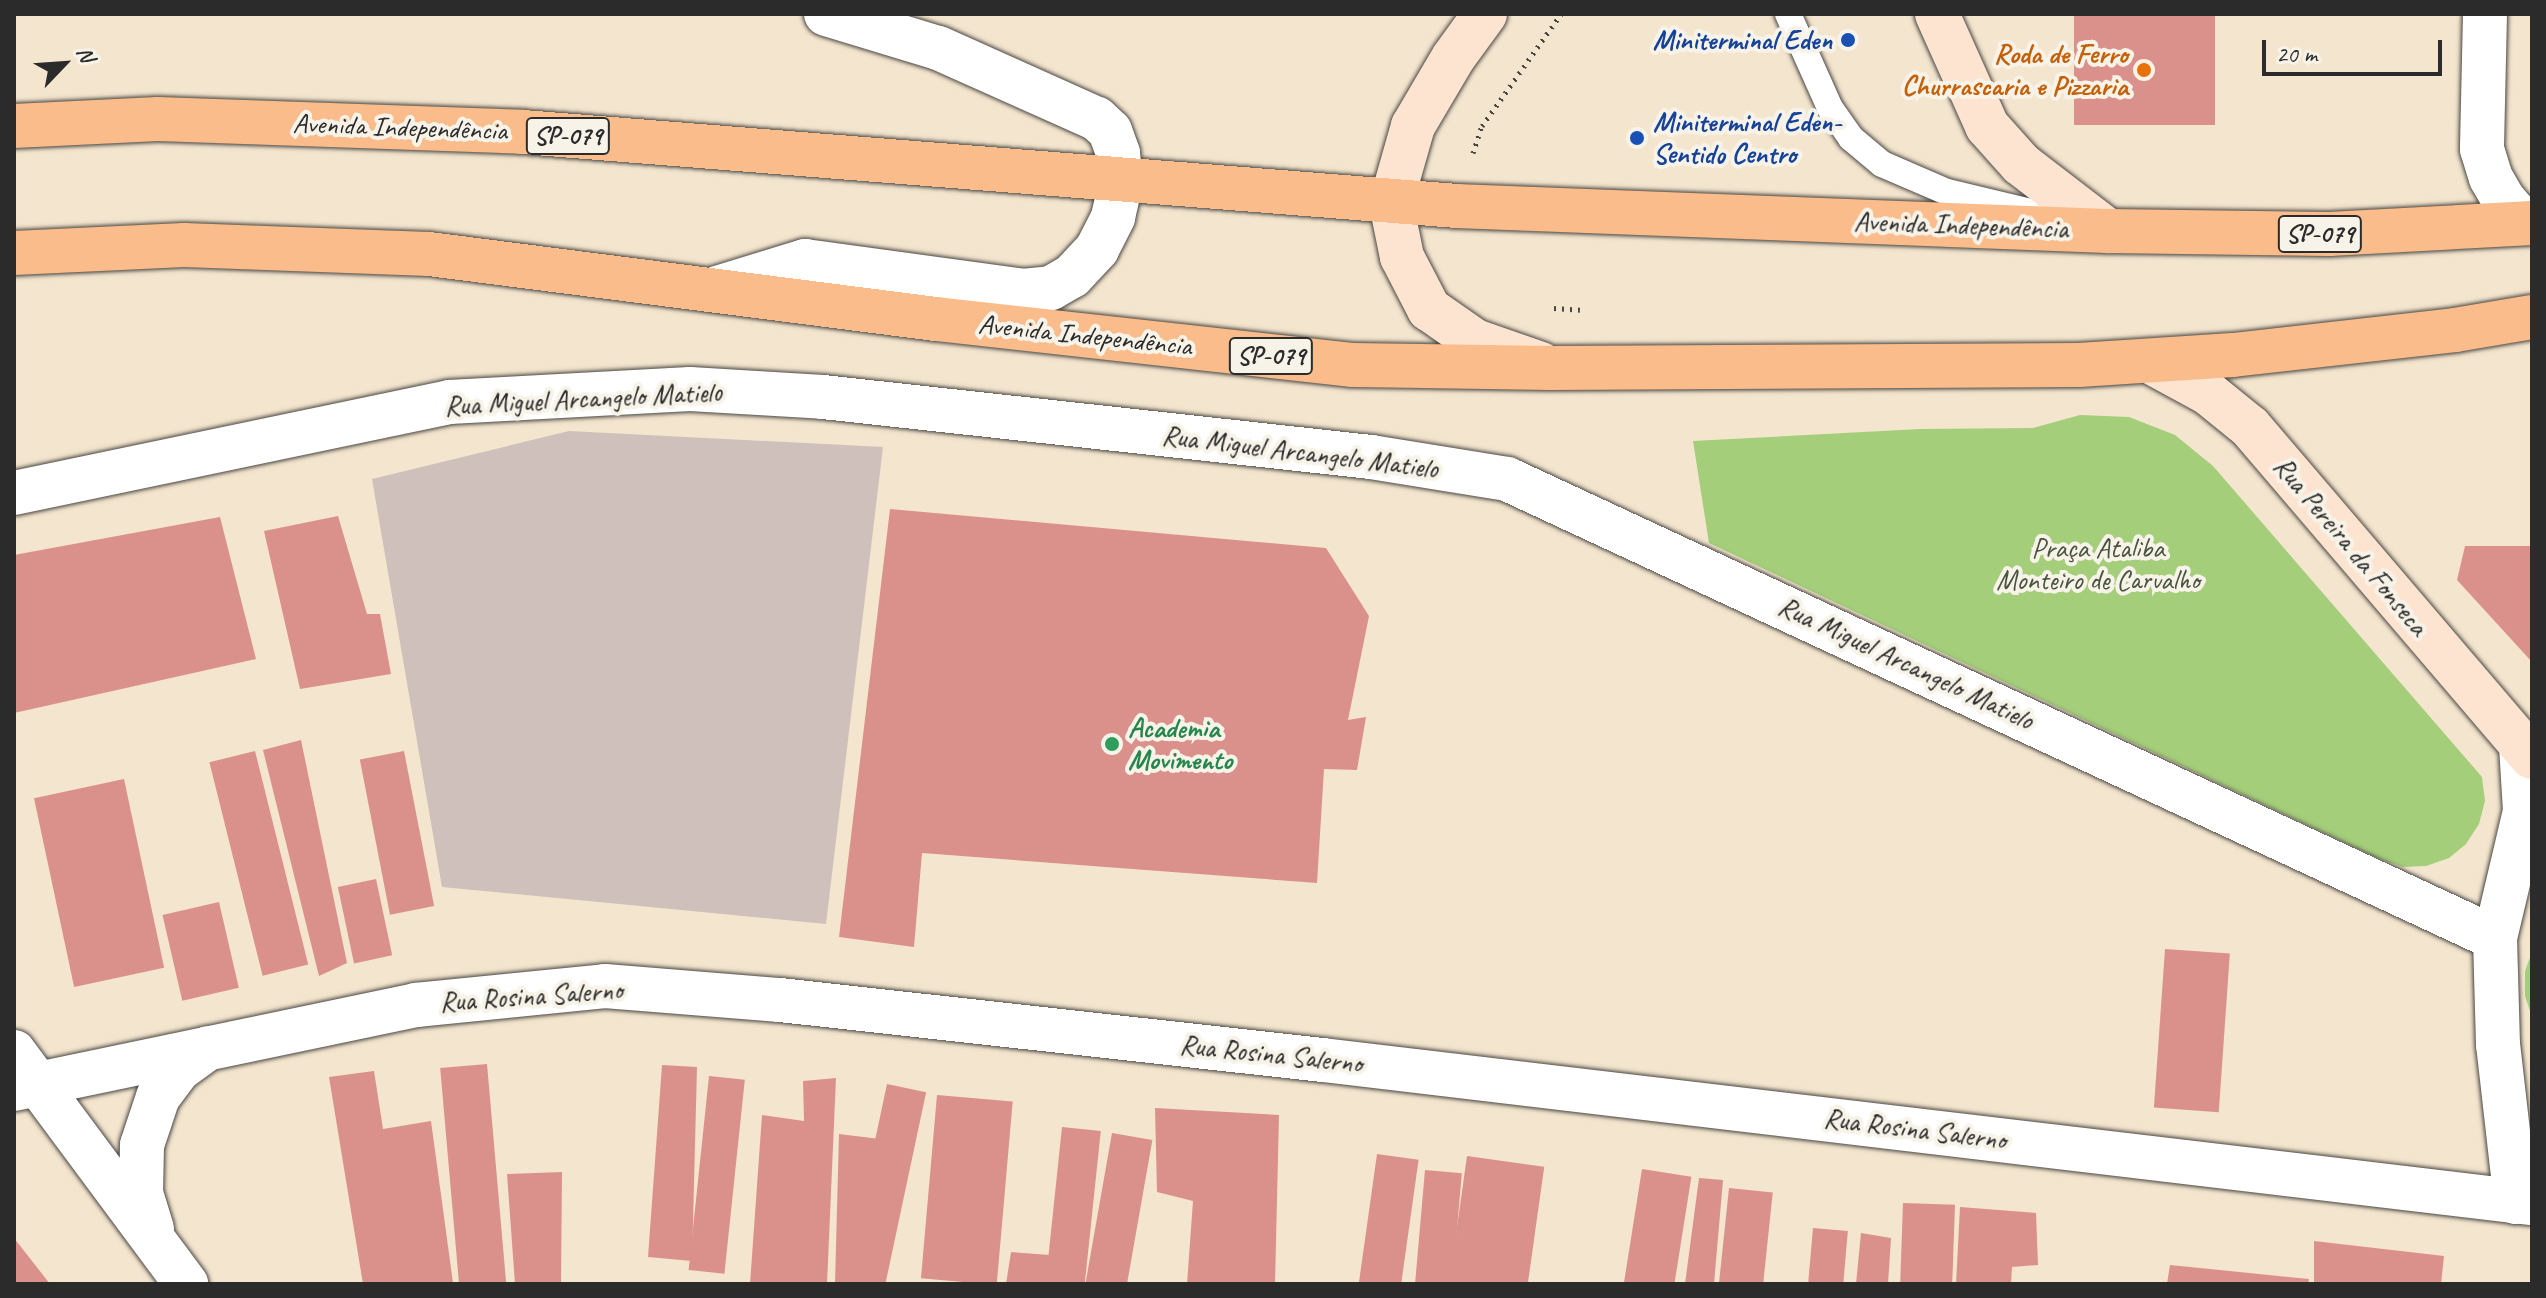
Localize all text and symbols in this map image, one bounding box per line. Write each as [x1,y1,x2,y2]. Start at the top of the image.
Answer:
place label: Miniterminal Eden [1653,23,1832,57]
north arrow [24,24,104,104]
scale bar [2266,24,2446,74]
marker: Miniterminal Eden [1839,31,1857,49]
place label: Roda de Ferro Churrascaria e Pizzaria [1902,37,2128,103]
text: 20 m [2276,39,2317,69]
text: N [70,42,101,66]
marker: Roda de Ferro Churrascaria e Pizzaria [2135,61,2153,79]
place label: Miniterminal Eden- Sentido Centro [1653,105,1841,171]
street label: Avenida Independência [292,106,508,148]
road number: SP-079 [524,114,612,158]
marker: Miniterminal Eden- Sentido Centro [1628,129,1646,147]
street label: Avenida Independência [1853,204,2069,246]
road number: SP-079 [2276,212,2364,256]
street label: Avenida Independência [977,307,1193,363]
road number: SP-079 [1227,334,1315,378]
street label: Rua Miguel Arcangelo Matielo [443,375,723,423]
street label: Rua Miguel Arcangelo Matielo [1160,418,1440,486]
street label: Rua Pereira da Fonseca [2267,450,2435,642]
park label: Praça Ataliba Monteiro de Carvalho [1996,531,2200,597]
street label: Rua Miguel Arcangelo Matielo [1773,589,2039,737]
place label: Academia Movimento [1128,711,1232,777]
marker: Academia Movimento [1103,735,1121,753]
street label: Rua Rosina Salerno [438,973,624,1019]
street label: Rua Rosina Salerno [1177,1028,1365,1080]
street label: Rua Rosina Salerno [1821,1101,2009,1157]

